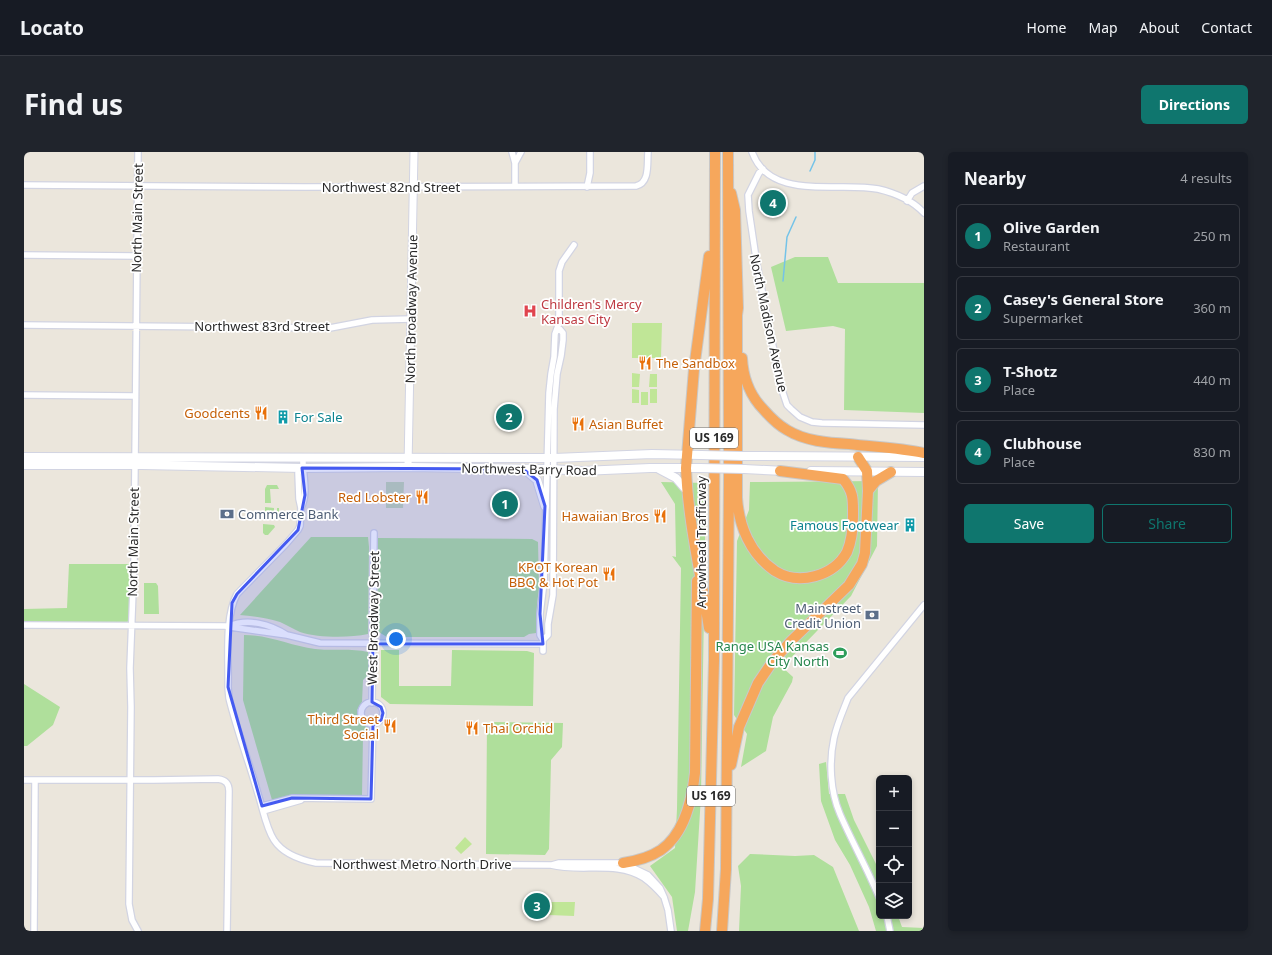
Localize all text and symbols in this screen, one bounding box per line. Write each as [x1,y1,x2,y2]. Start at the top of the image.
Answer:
text: Locato [20,15,84,41]
text: Home [1027,18,1066,37]
text: Map [1088,18,1118,37]
text: About [1140,18,1179,37]
text: Contact [1201,18,1252,37]
text: Find us [24,85,123,123]
button: Directions [1141,85,1248,124]
street label: North Main Street [127,163,147,273]
text: Nearby [964,167,1026,190]
text: 4 results [1180,169,1232,187]
street label: Northwest 82nd Street [322,178,460,196]
pin: 4 [760,188,786,218]
text: Olive Garden [1003,217,1100,237]
text: 1 [974,227,982,245]
text: 250 m [1193,227,1231,245]
street label: North Broadway Avenue [401,234,421,384]
text: Restaurant [1003,237,1070,255]
street label: North Madison Avenue [746,252,792,394]
text: Casey's General Store [1003,289,1164,309]
place label: Children's Mercy Kansas City [541,295,642,328]
text: 2 [974,299,982,317]
text: 360 m [1193,299,1231,317]
hospital icon: Children's Mercy Kansas City [522,303,538,319]
text: Supermarket [1003,309,1083,327]
street label: Northwest 83rd Street [194,317,330,335]
place label: The Sandbox [656,354,735,372]
restaurant icon: The Sandbox [637,355,653,371]
text: T-Shotz [1003,361,1057,381]
text: 3 [974,371,982,389]
text: 440 m [1193,371,1231,389]
text: Place [1003,381,1035,399]
pin: 2 [496,402,522,432]
place label: Goodcents [184,404,250,422]
restaurant icon: Goodcents [253,405,269,421]
place label: For Sale [294,408,342,426]
building icon: For Sale [275,409,291,425]
place label: Asian Buffet [589,415,663,433]
restaurant icon: Asian Buffet [570,416,586,432]
road number: US 169 [690,428,738,448]
text: Clubhouse [1003,433,1082,453]
text: 4 [974,443,982,461]
text: 830 m [1193,443,1231,461]
text: Place [1003,453,1035,471]
street label: Northwest Barry Road [461,459,597,479]
street label: Arrowhead Trafficway [692,475,710,608]
street label: North Main Street [123,487,143,597]
place label: Red Lobster [338,488,412,506]
restaurant icon: Red Lobster [414,489,430,505]
pin: 1 [492,489,518,519]
button: Save [964,504,1094,543]
button: Share [1102,504,1232,543]
place label: Commerce Bank [238,505,339,523]
bank icon: Commerce Bank [219,506,235,522]
place label: Hawaiian Bros [561,507,649,525]
restaurant icon: Hawaiian Bros [652,508,668,524]
place label: Famous Footwear [790,516,900,534]
building icon: Famous Footwear [902,517,918,533]
street label: West Broadway Street [363,551,383,685]
place label: KPOT Korean BBQ & Hot Pot [509,558,598,591]
restaurant icon: KPOT Korean BBQ & Hot Pot [601,566,617,582]
place label: Mainstreet Credit Union [784,599,861,632]
bank icon: Mainstreet Credit Union [864,607,880,623]
your location [386,629,406,649]
place label: Range USA Kansas City North [715,637,829,670]
sports icon: Range USA Kansas City North [832,645,848,661]
place label: Third Street Social [308,710,379,743]
restaurant icon: Third Street Social [382,718,398,734]
place label: Thai Orchid [483,719,553,737]
restaurant icon: Thai Orchid [464,720,480,736]
map controls [876,775,912,919]
button: + [876,775,912,811]
road number: US 169 [687,786,735,806]
button: − [876,811,912,847]
button: locate [876,847,912,883]
street label: Northwest Metro North Drive [332,855,512,873]
button: layers [876,883,912,919]
pin: 3 [524,891,550,921]

